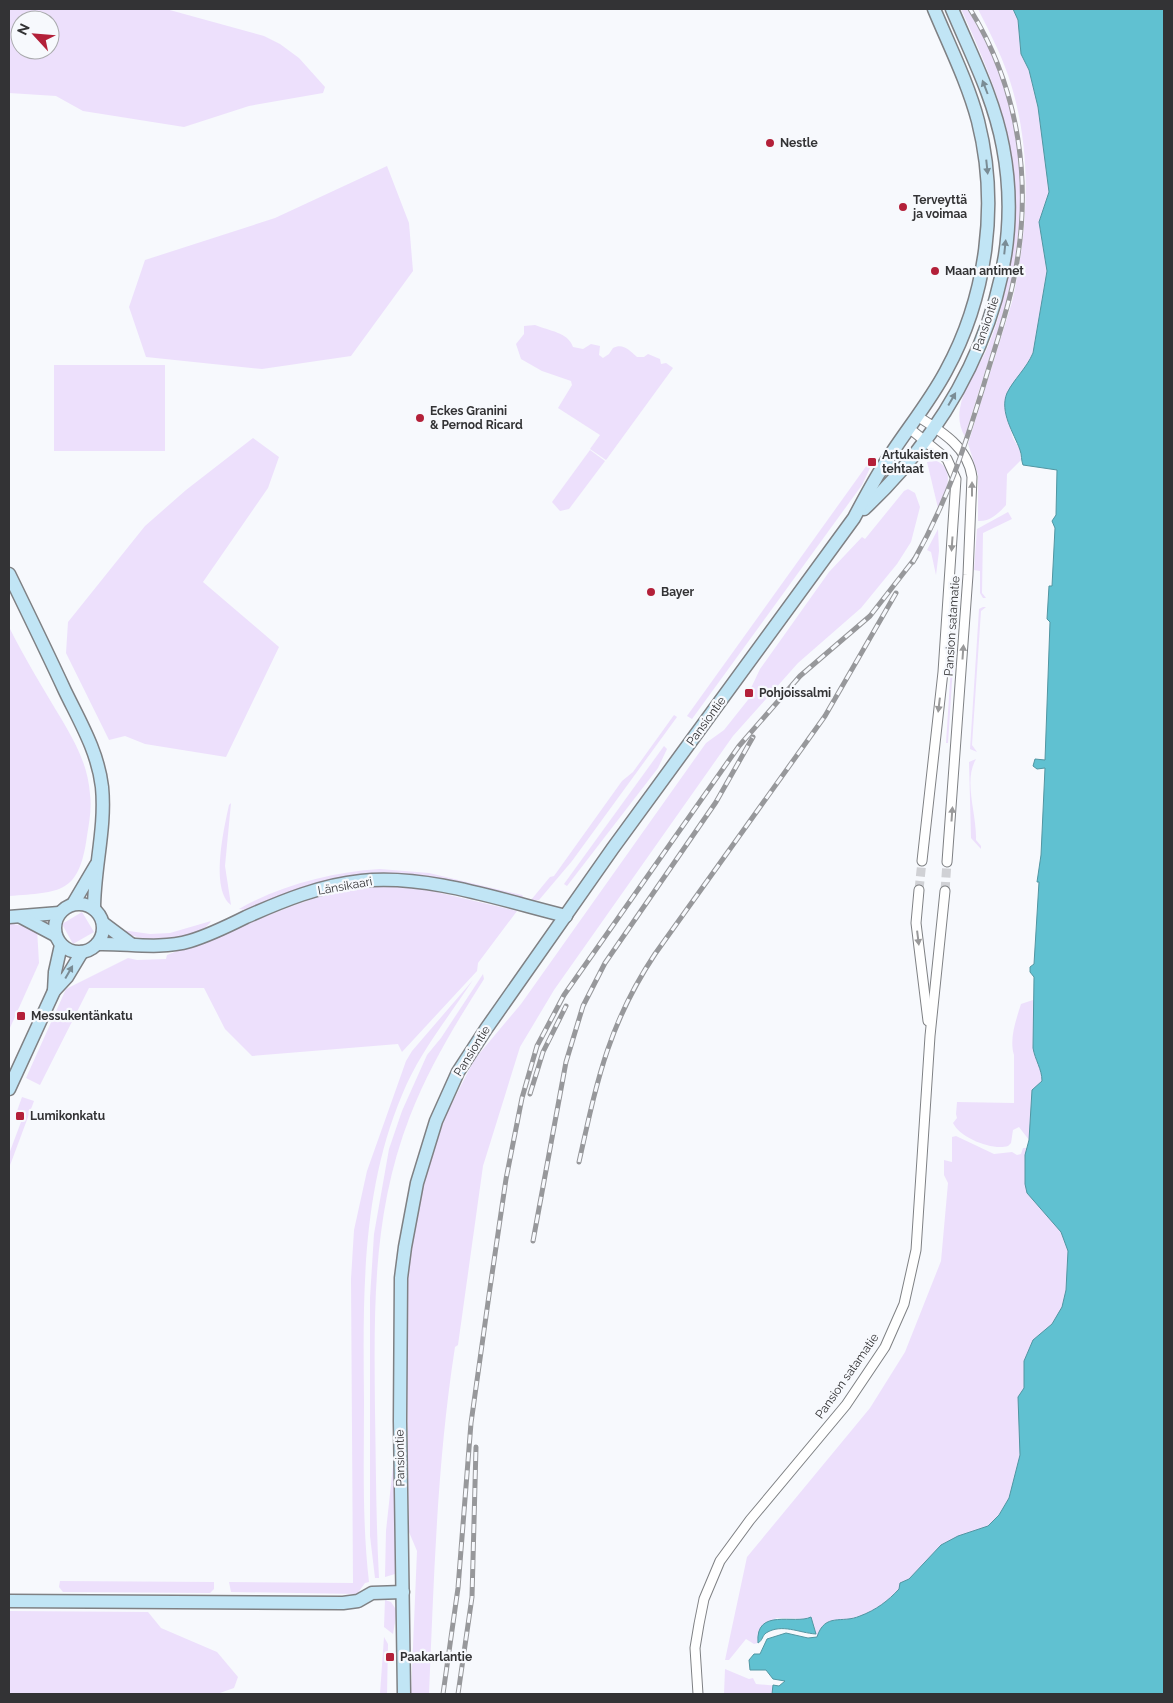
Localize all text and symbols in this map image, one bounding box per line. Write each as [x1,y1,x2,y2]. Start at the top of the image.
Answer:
north arrow [10,10,60,60]
text: N [14,21,33,38]
one-way arrow [981,79,989,94]
place label: Nestle [780,136,818,150]
marker: Nestle [764,137,776,149]
one-way arrow [983,159,991,175]
place label: Terveyttä ja voimaa [911,193,967,221]
marker: Terveyttä ja voimaa [897,201,909,213]
one-way arrow [1001,238,1009,254]
place label: Maan antimet [945,264,1024,278]
marker: Maan antimet [929,265,941,277]
street label: Pansiontie [970,295,1002,353]
one-way arrow [948,393,957,406]
place label: Eckes Granini & Pernod Ricard [430,404,523,432]
marker: Eckes Granini & Pernod Ricard [414,412,426,424]
place label: Artukaisten tehtaat [882,448,948,476]
marker: Artukaisten tehtaat [866,456,878,468]
one-way arrow [968,481,976,497]
one-way arrow [948,536,956,552]
street label: Pansion satamatie [942,575,962,677]
place label: Bayer [661,585,694,599]
marker: Bayer [645,586,657,598]
one-way arrow [959,643,967,659]
place label: Pohjoissalmi [759,686,831,700]
marker: Pohjoissalmi [743,687,755,699]
street label: Pansiontie [684,694,728,748]
one-way arrow [935,698,943,714]
one-way arrow [948,806,956,822]
street label: Länsikaari [317,874,373,898]
one-way arrow [914,931,922,947]
one-way arrow [65,965,73,980]
place label: Messukentänkatu [31,1009,133,1023]
marker: Messukentänkatu [15,1010,27,1022]
street label: Pansiontie [451,1023,493,1079]
place label: Lumikonkatu [30,1109,105,1123]
marker: Lumikonkatu [14,1110,26,1122]
street label: Pansion satamatie [812,1331,882,1421]
street label: Pansiontie [393,1429,407,1487]
place label: Paakarlantie [400,1650,472,1664]
marker: Paakarlantie [384,1651,396,1663]

